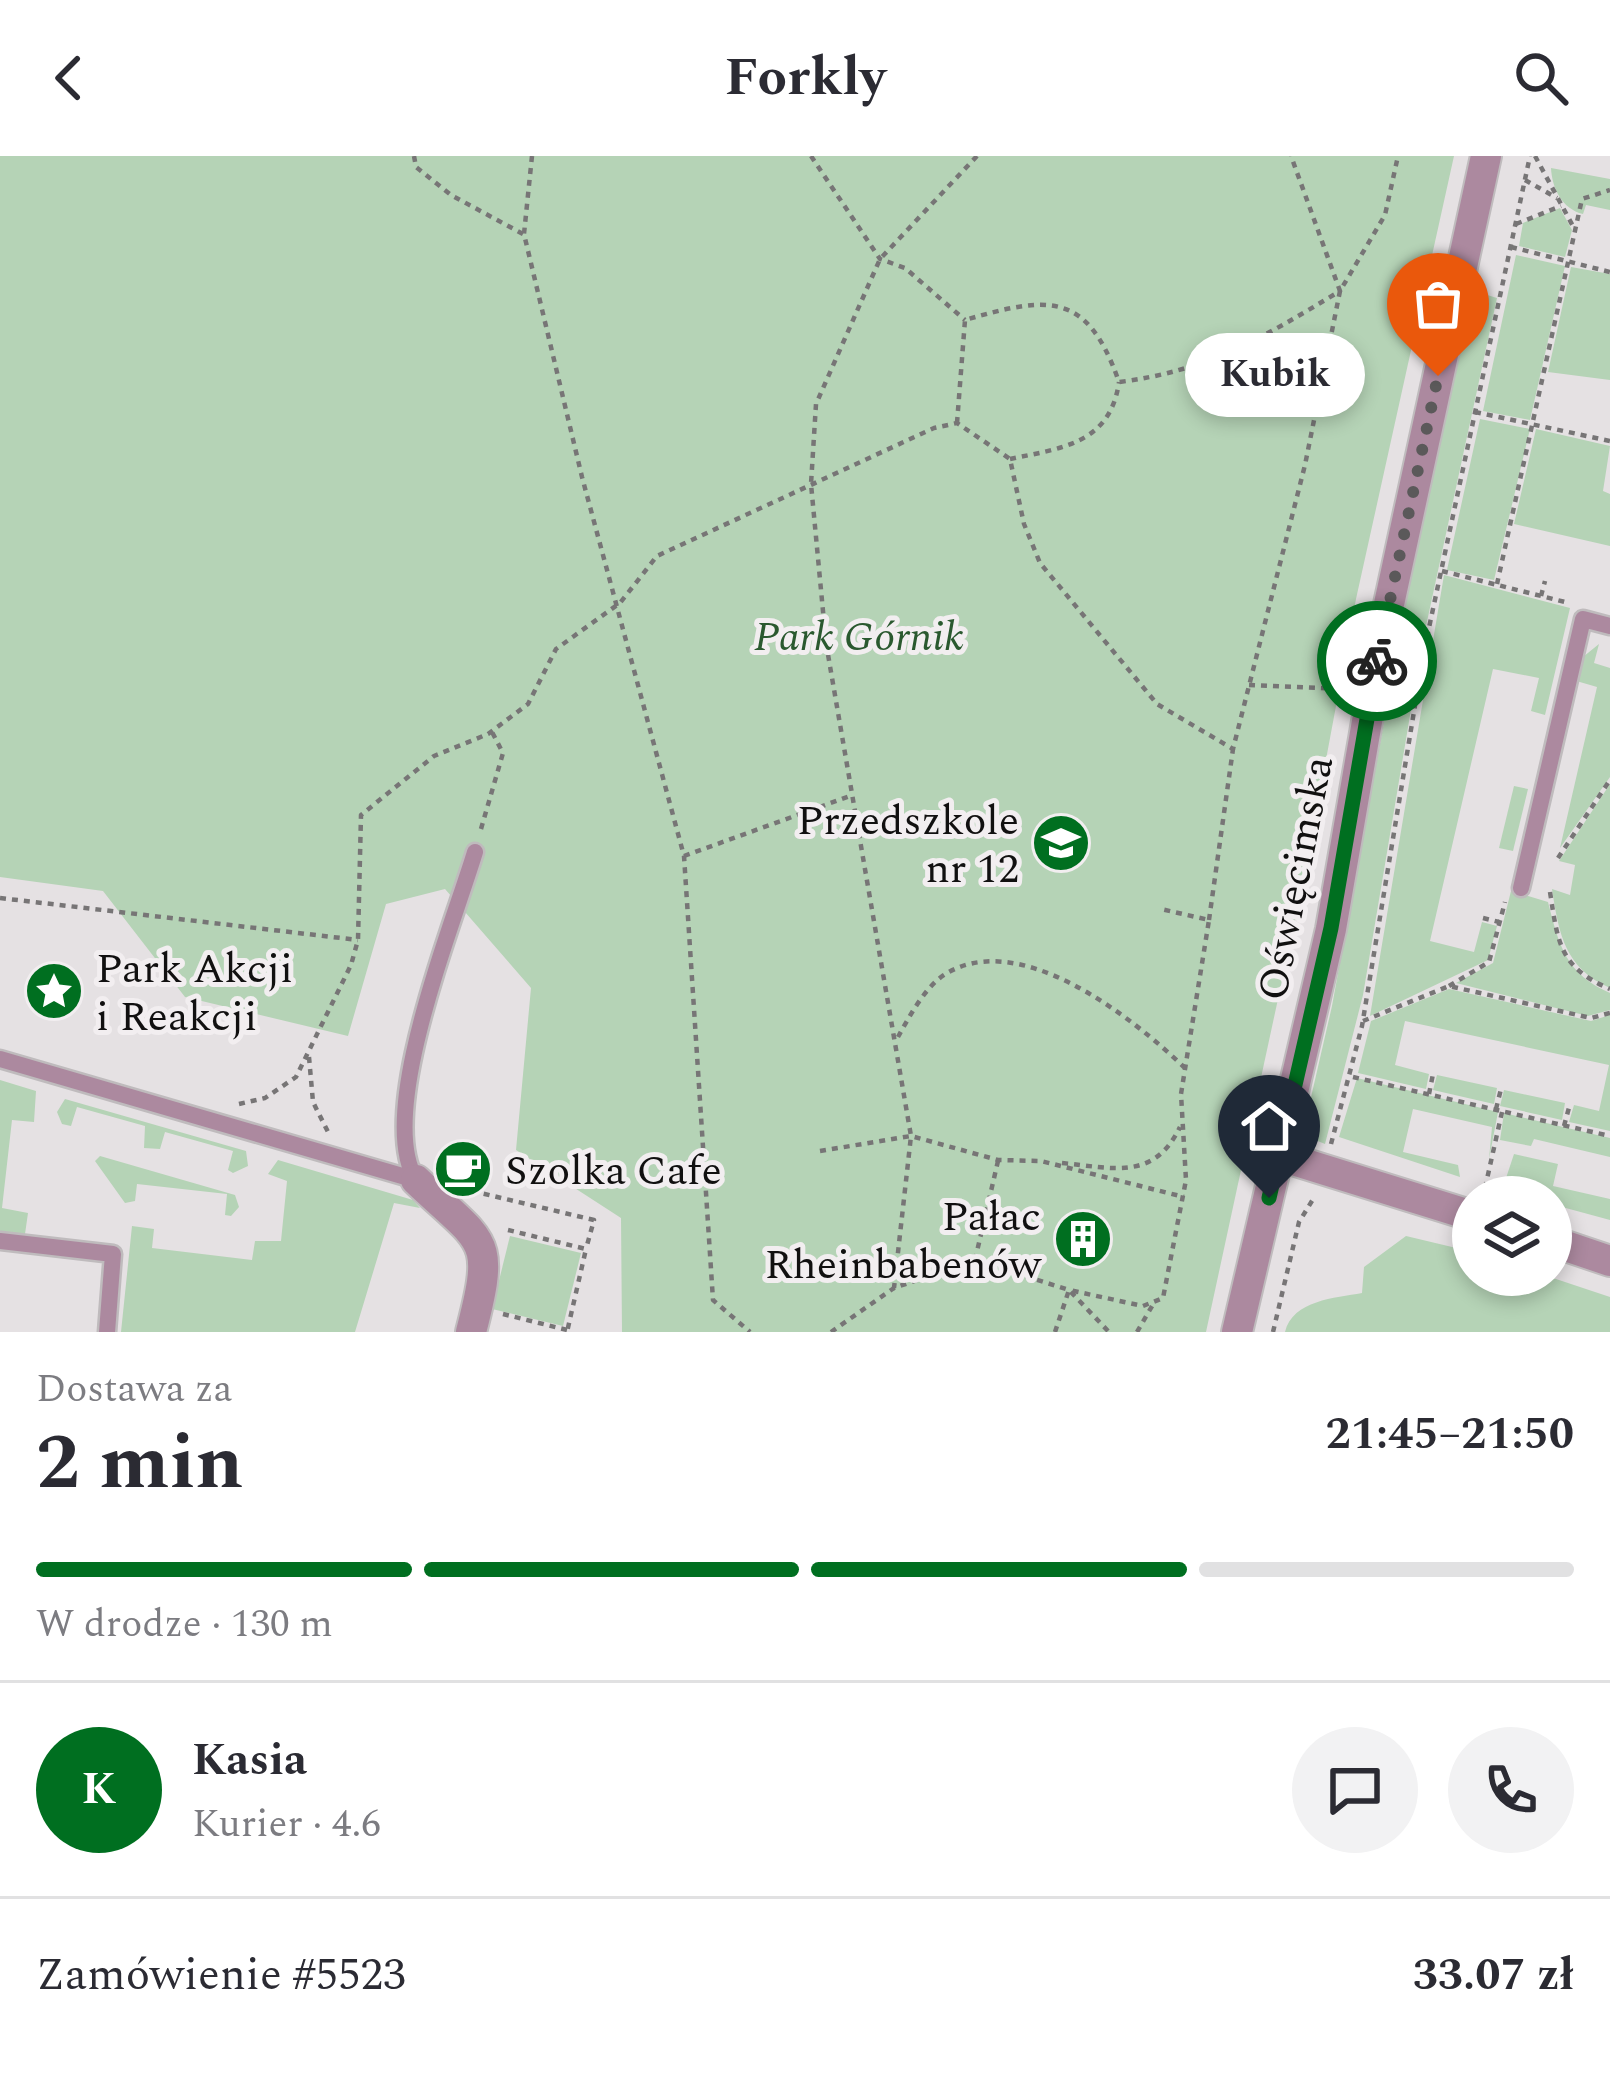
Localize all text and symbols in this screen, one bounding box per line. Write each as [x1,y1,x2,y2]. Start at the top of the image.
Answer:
text: Forkly [724,37,886,119]
icon: back [36,45,102,111]
icon: search [1508,45,1574,111]
pin [1387,253,1489,376]
icon: bag [1405,271,1471,337]
callout: Kubik [1186,334,1366,418]
text: Kubik [1219,345,1331,404]
courier [1317,601,1437,721]
park label: Park Górnik [754,606,964,669]
icon: bike [1344,628,1410,694]
street label: Oświęcimska [1242,750,1351,1006]
place label: Przedszkole nr 12 [797,790,1019,901]
school or university icon: Przedszkole nr 12 [1030,812,1092,874]
place label: Park Akcji i Reakcji [96,938,293,1049]
place icon: Park Akcji i Reakcji [23,960,85,1022]
pin [1218,1075,1320,1198]
icon: home [1236,1093,1302,1159]
cafe icon: Szolka Cafe [432,1138,494,1200]
place label: Szolka Cafe [505,1140,722,1203]
map controls [1452,1176,1572,1296]
button: layers [1452,1176,1572,1296]
place label: Pałac Rheinbabenów [764,1186,1042,1297]
building icon: Pałac Rheinbabenów [1052,1208,1114,1270]
text: Dostawa za [36,1360,233,1419]
text: 21:45–21:50 [1325,1400,1574,1469]
text: 2 min [36,1404,244,1523]
text: W drodze · 130 m [36,1595,333,1654]
text: Kasia [192,1726,307,1795]
button: chat [1292,1727,1418,1853]
button: phone [1448,1727,1574,1853]
text: K [82,1755,116,1824]
text: Kurier · 4.6 [192,1795,381,1854]
text: Zamówienie #5523 [36,1941,405,2010]
text: 33.07 zł [1413,1941,1574,2010]

